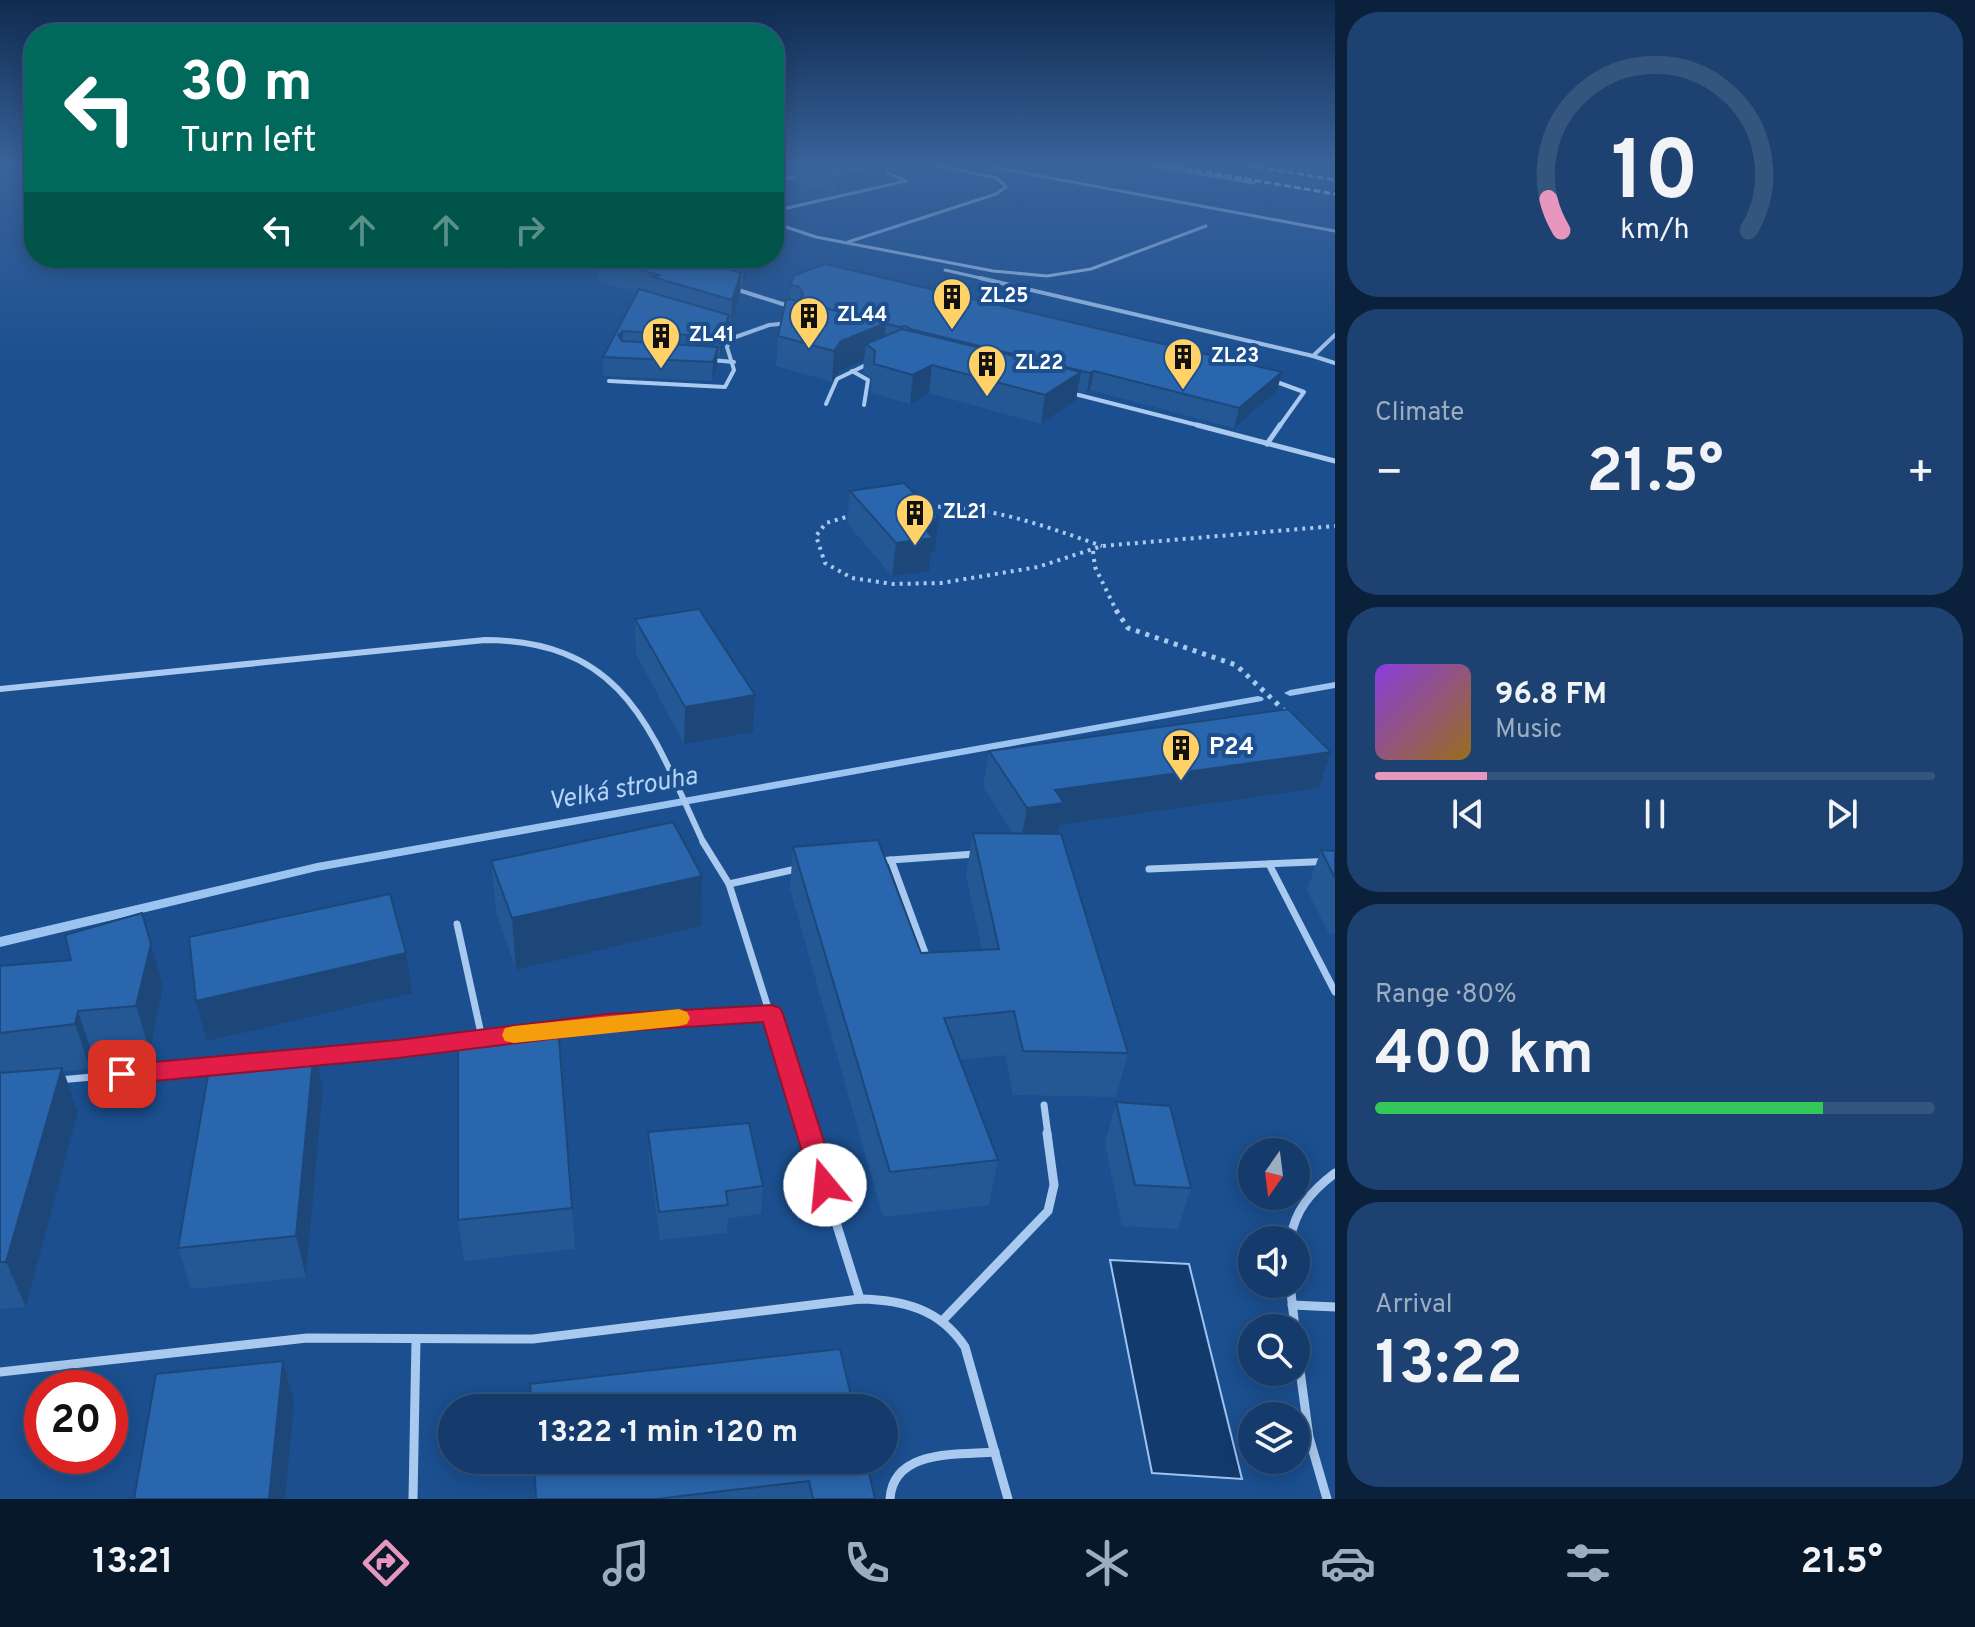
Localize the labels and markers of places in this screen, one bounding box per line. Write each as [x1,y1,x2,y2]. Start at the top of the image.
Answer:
building icon: ZL25 [931,276,973,331]
place label: ZL25 [980,284,1029,310]
building icon: ZL44 [788,295,830,350]
place label: ZL44 [837,303,887,329]
building icon: ZL41 [640,315,682,370]
place label: ZL41 [689,323,735,349]
building icon: ZL23 [1162,336,1204,391]
building icon: ZL22 [966,343,1008,398]
place label: ZL23 [1211,344,1259,370]
place label: ZL22 [1015,351,1064,377]
building icon: ZL21 [894,492,936,547]
place label: ZL21 [943,500,987,526]
building icon: P24 [1160,727,1202,782]
place label: P24 [1209,733,1254,763]
pin [88,1040,156,1108]

